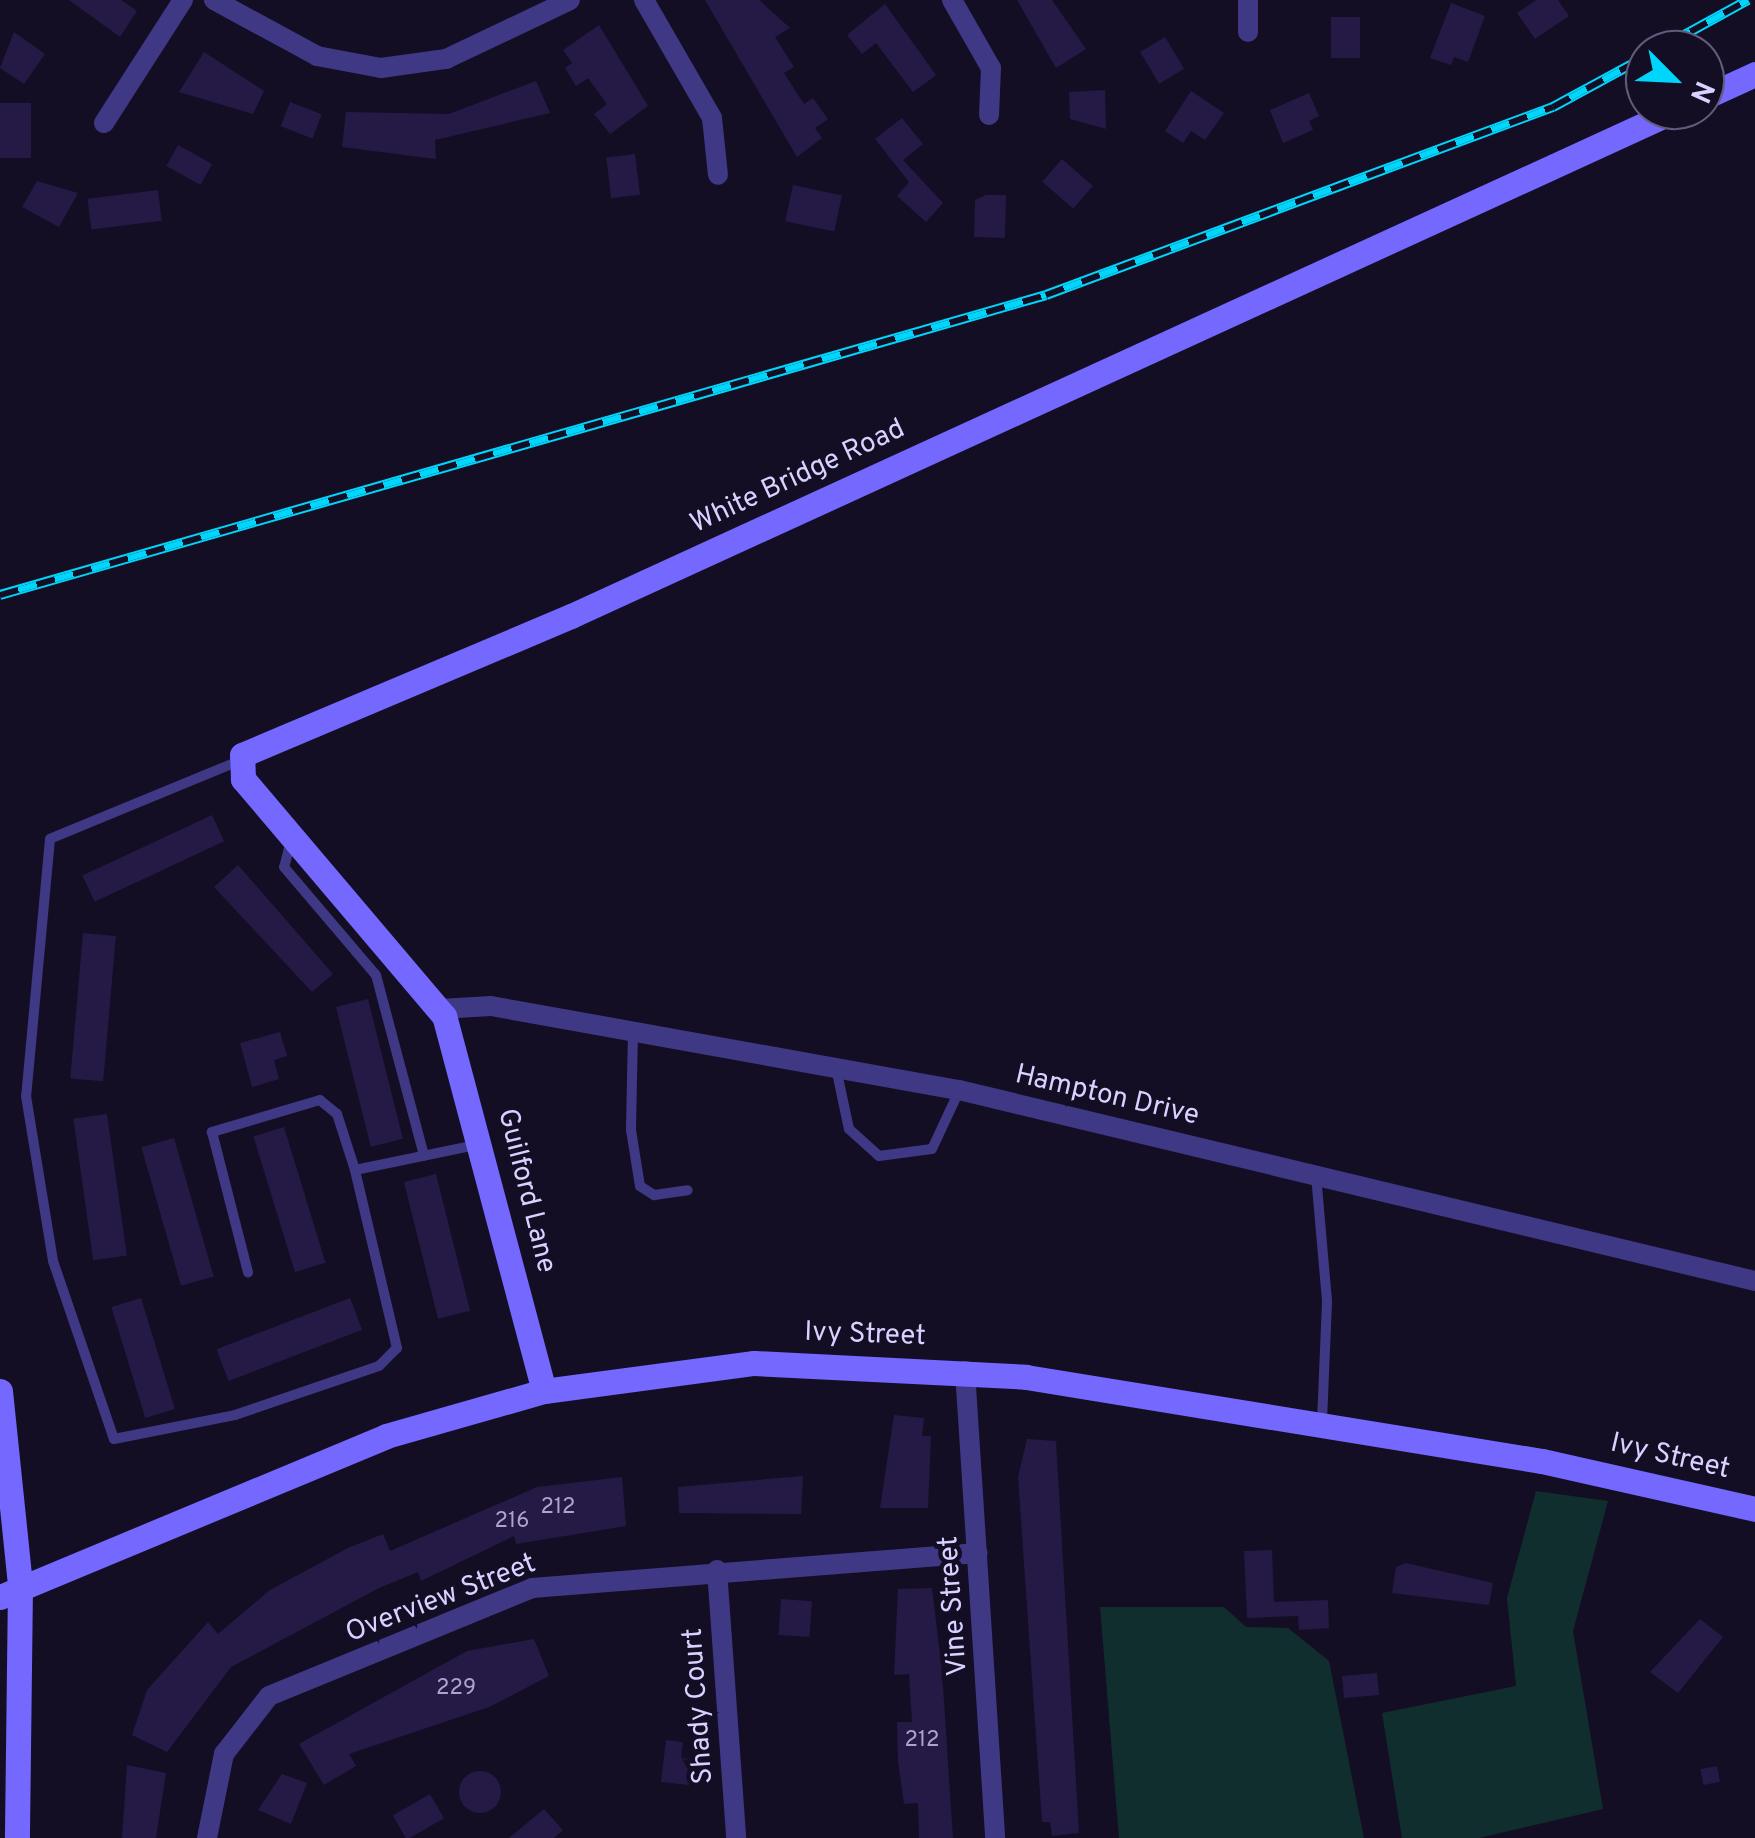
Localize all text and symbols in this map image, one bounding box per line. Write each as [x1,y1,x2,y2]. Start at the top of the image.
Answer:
north arrow [1625,30,1725,130]
text: N [1680,75,1721,108]
street label: White Bridge Road [686,413,910,541]
street label: Hampton Drive [1012,1058,1202,1134]
street label: Guilford Lane [489,1105,563,1277]
street label: Ivy Street [804,1316,926,1354]
street label: Ivy Street [1607,1427,1733,1487]
house number: 212 [540,1495,576,1521]
house number: 216 [495,1509,529,1535]
street label: Vine Street [932,1535,976,1677]
street label: Overview Street [341,1547,541,1651]
street label: Shady Court [677,1627,721,1785]
house number: 229 [436,1676,476,1702]
house number: 212 [904,1728,940,1754]

